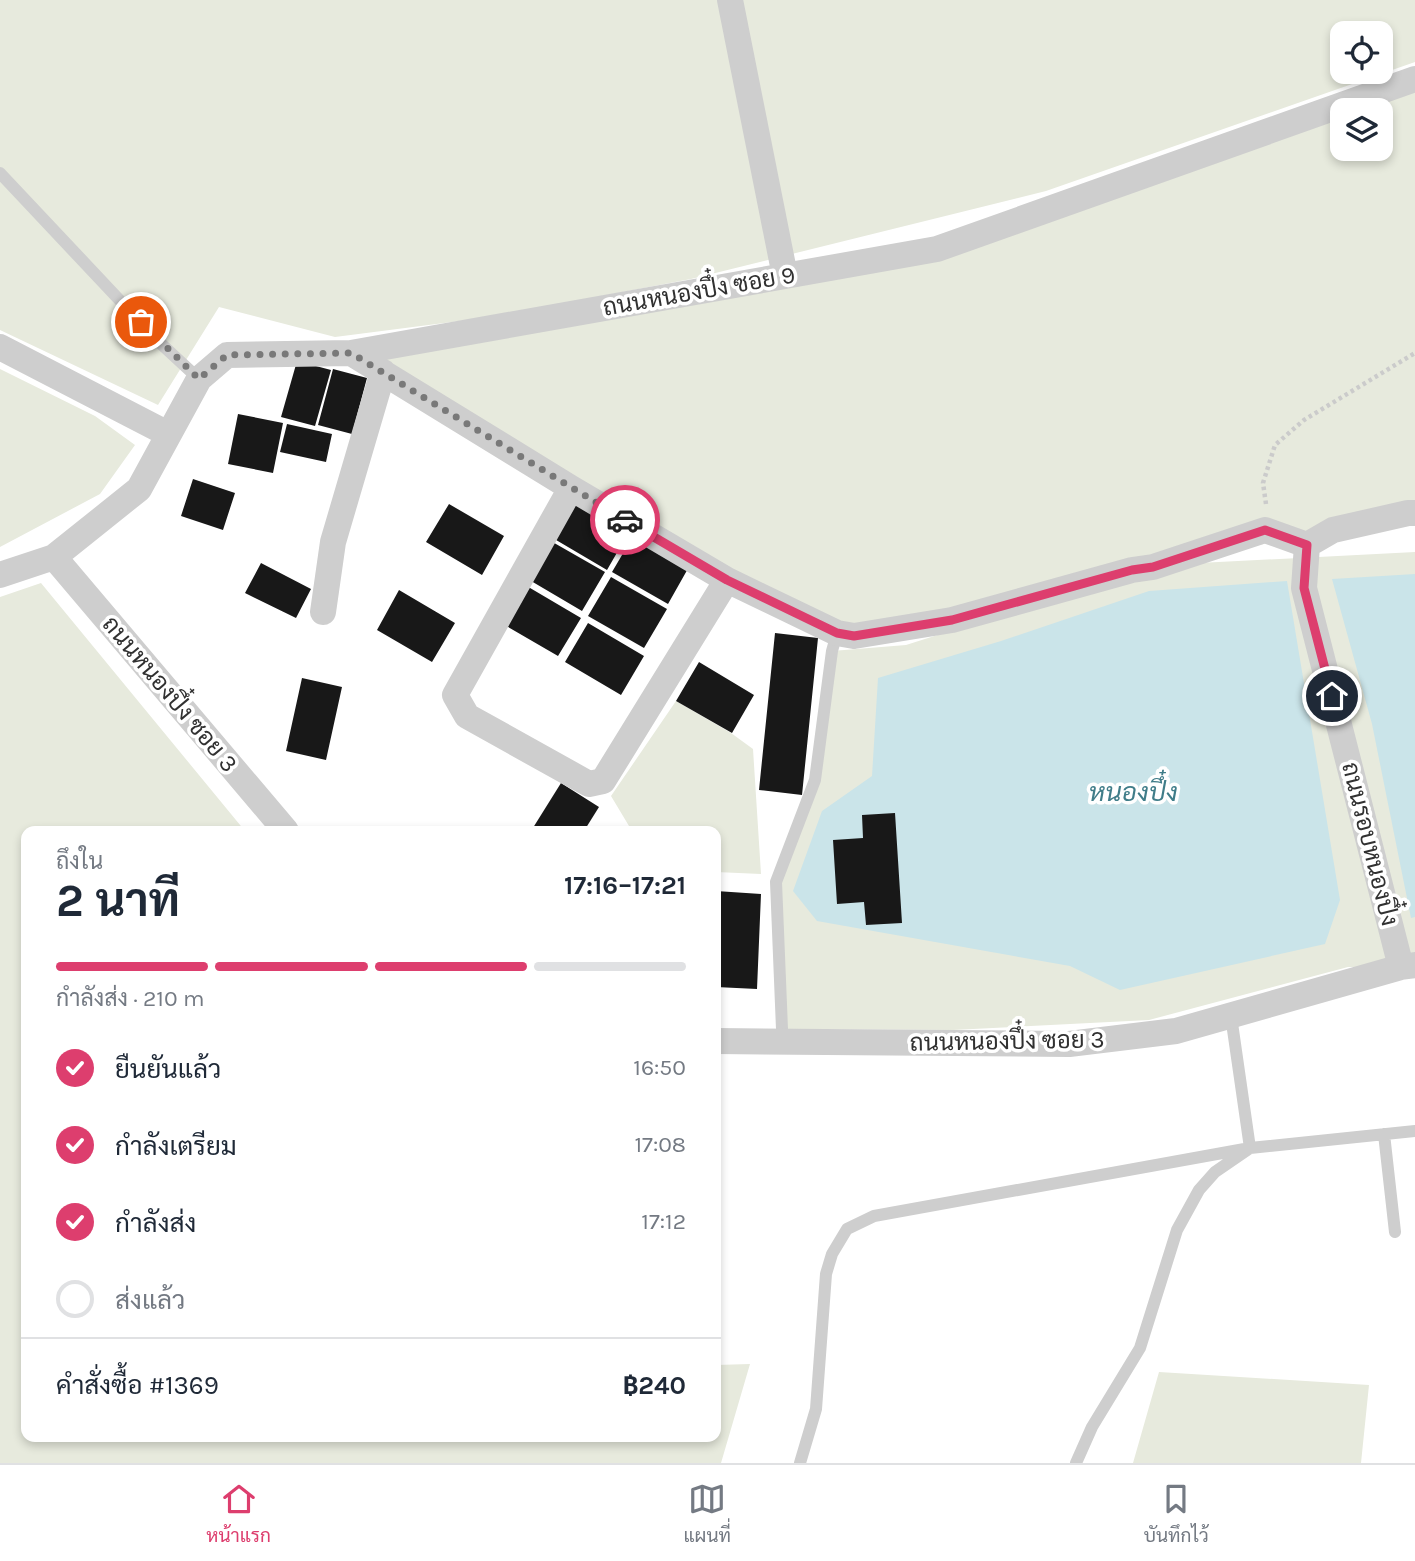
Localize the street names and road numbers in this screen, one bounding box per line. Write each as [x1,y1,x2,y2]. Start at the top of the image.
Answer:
street label: ถนนหนองปึ๋ง ซอย 9 [599,253,797,322]
street label: ถนนหนองปึ๋ง ซอย 3 [97,605,249,778]
street label: ถนนรอบหนองปึ๋ง [1336,757,1412,929]
street label: ถนนหนองปึ๋ง ซอย 3 [909,1017,1105,1057]

